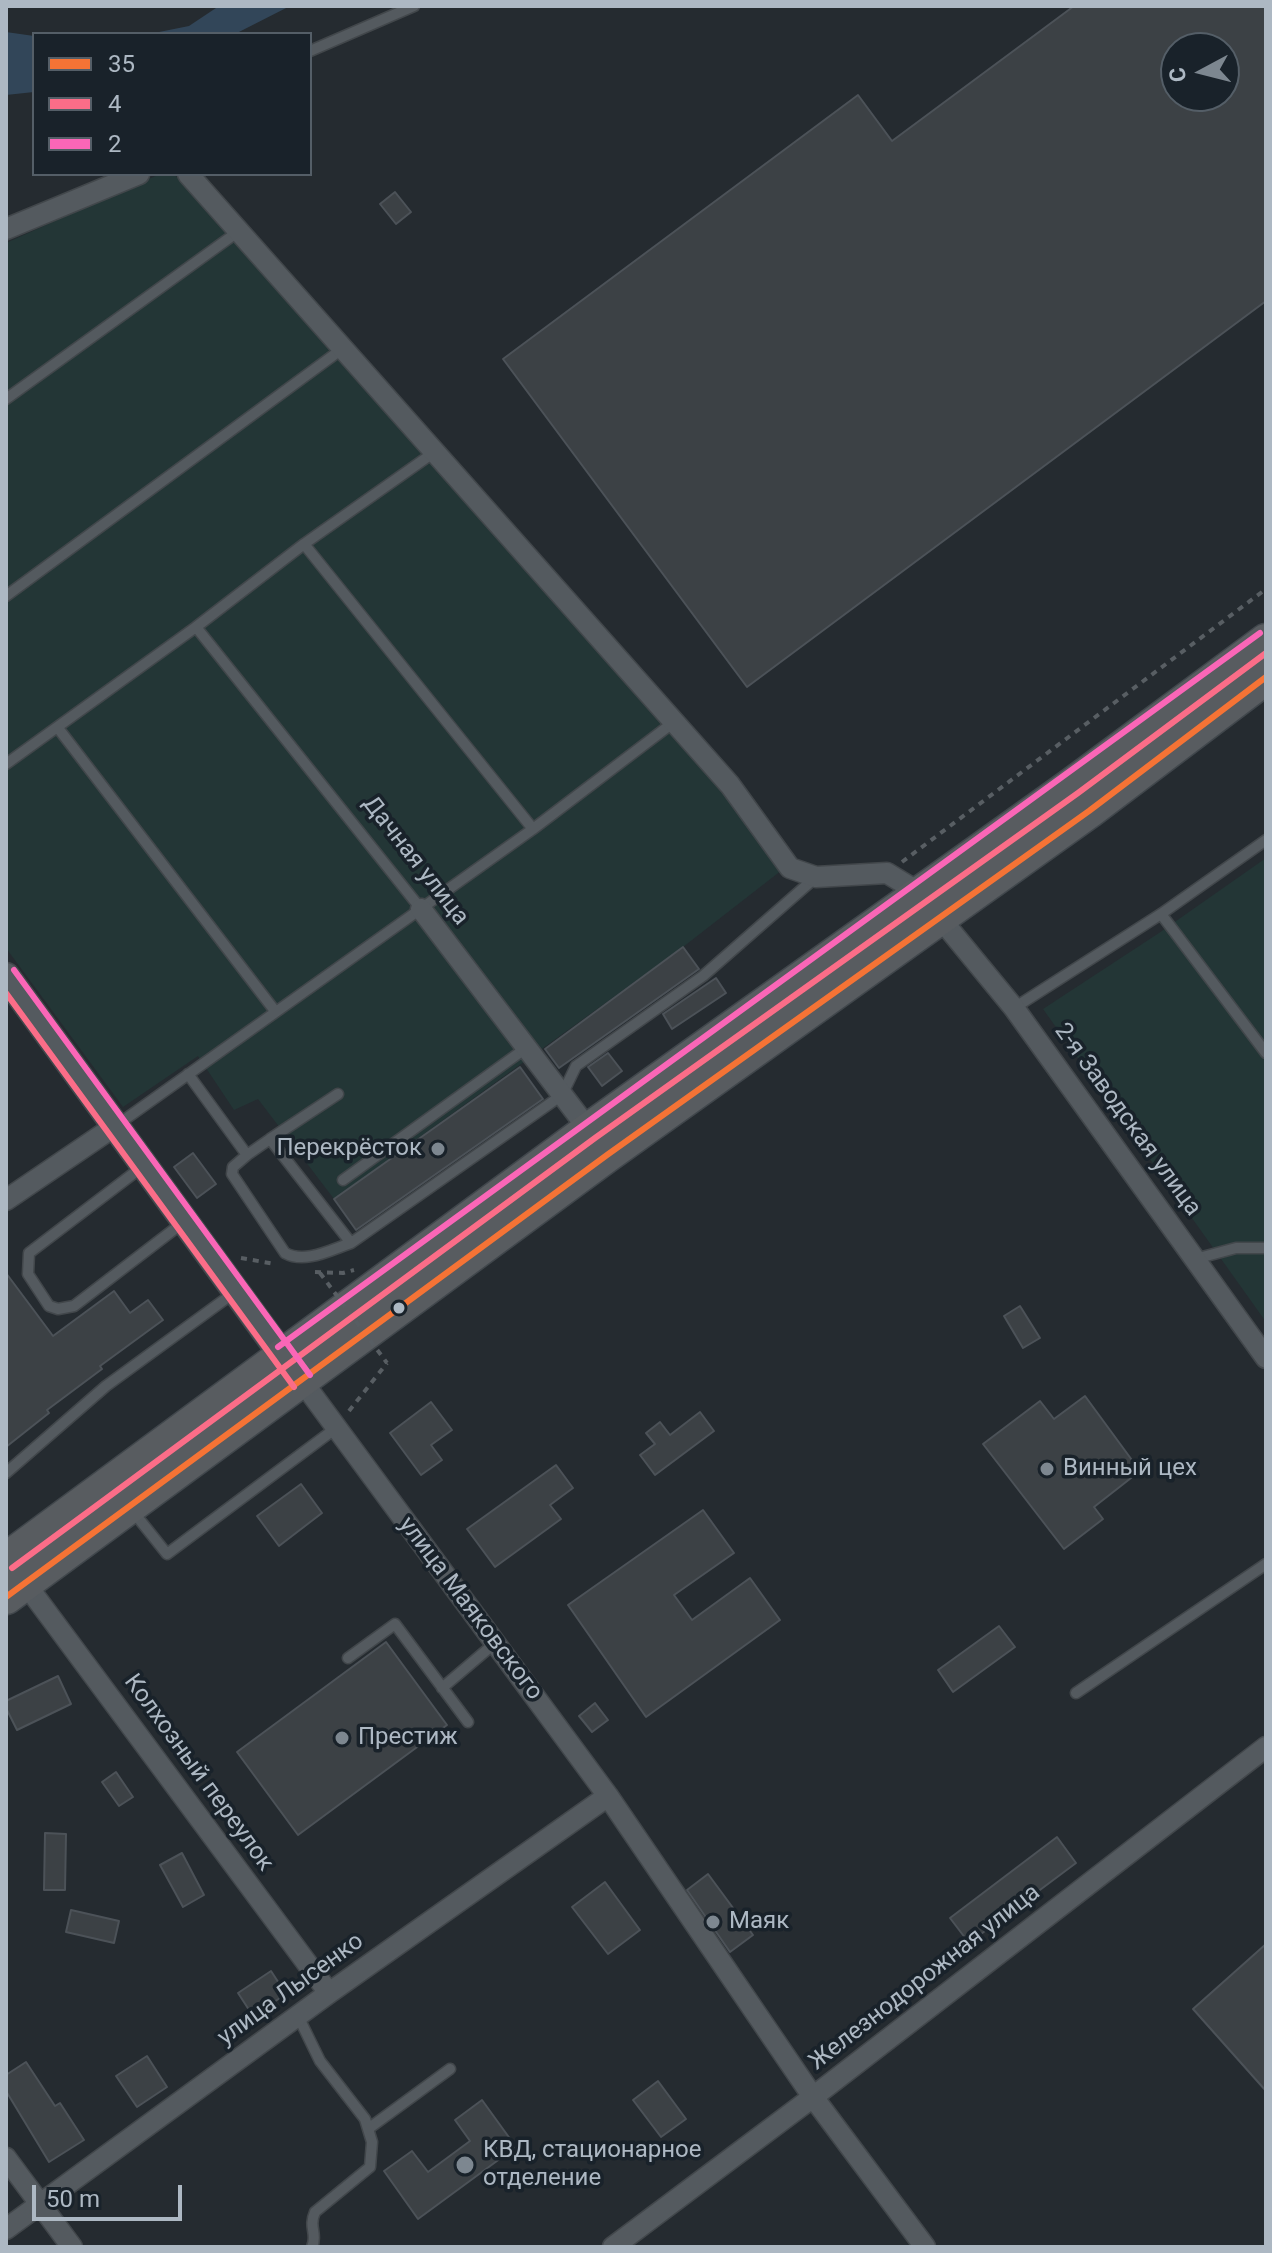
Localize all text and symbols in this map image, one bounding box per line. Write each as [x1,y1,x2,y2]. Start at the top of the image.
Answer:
legend [32,32,312,176]
north arrow [1160,32,1240,112]
text: 35 [108,50,135,78]
text: С [1164,66,1191,83]
text: 4 [108,90,122,118]
text: 2 [108,130,122,158]
street label: Дачная улица [356,791,474,931]
street label: 2-я Заводская улица [1047,1018,1207,1222]
place label: Перекрёсток [276,1135,422,1163]
marker: Перекрёсток [429,1140,447,1158]
unlabelled marker [391,1300,407,1316]
place label: Винный цех [1063,1455,1197,1483]
marker: Винный цех [1038,1460,1056,1478]
street label: улица Маяковского [392,1512,548,1706]
street label: Колхозный переулок [117,1669,279,1877]
place label: Престиж [358,1724,458,1752]
marker: Престиж [333,1729,351,1747]
street label: Железнодорожная улица [804,1879,1046,2077]
place label: Маяк [729,1908,789,1936]
marker: Маяк [704,1913,722,1931]
street label: улица Лысенко [213,1928,369,2052]
place label: КВД, стационарное отделение [483,2137,701,2193]
marker: КВД, стационарное отделение [454,2154,476,2176]
scale bar [36,2169,186,2219]
text: 50 m [46,2185,100,2213]

